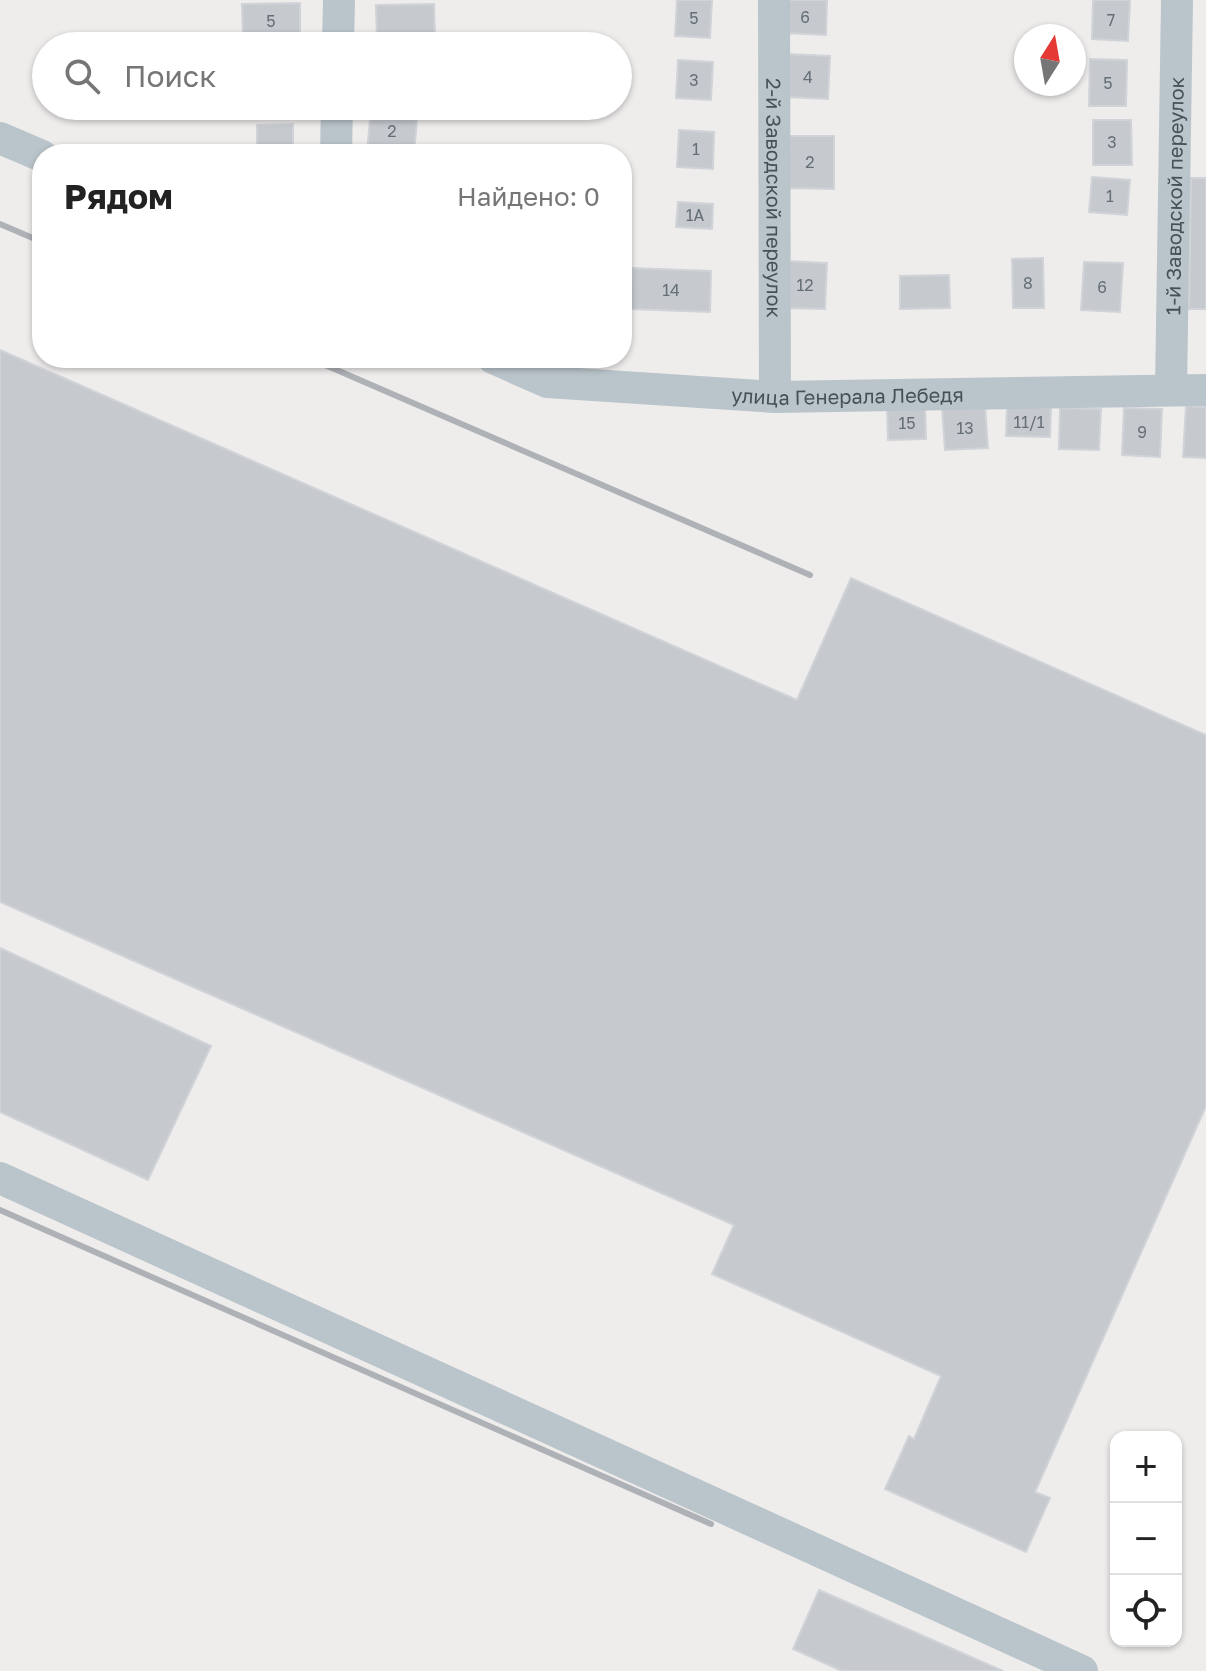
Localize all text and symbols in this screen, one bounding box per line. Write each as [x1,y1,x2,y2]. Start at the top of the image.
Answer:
house number: 6 [800,7,810,27]
house number: 5 [689,8,699,28]
house number: 7 [1107,10,1115,30]
house number: 5 [266,11,276,31]
north arrow [1014,24,1086,96]
search box [32,32,632,120]
icon: search [60,54,104,98]
text: Поиск [124,58,216,94]
house number: 4 [803,67,813,87]
house number: 3 [689,70,699,90]
house number: 5 [1103,73,1113,93]
street label: 1-й Заводской переулок [1160,77,1188,315]
street label: 2-й Заводской переулок [762,78,787,318]
house number: 2 [387,121,397,141]
house number: 3 [1107,132,1117,152]
house number: 1 [692,139,700,159]
house number: 2 [805,152,815,172]
text: Рядом [64,176,173,216]
text: Найдено: 0 [457,181,600,212]
house number: 1 [1106,186,1114,206]
house number: 1А [686,205,705,225]
house number: 8 [1023,273,1033,293]
house number: 12 [796,275,814,295]
house number: 6 [1097,277,1107,297]
house number: 14 [662,280,680,300]
street label: улица Генерала Лебедя [730,382,964,409]
house number: 11/1 [1014,412,1045,432]
house number: 15 [898,413,916,433]
house number: 13 [956,418,974,438]
house number: 9 [1137,422,1147,442]
map controls [1110,1431,1182,1647]
button: + [1110,1431,1182,1503]
button: − [1110,1503,1182,1575]
button: locate [1110,1575,1182,1647]

